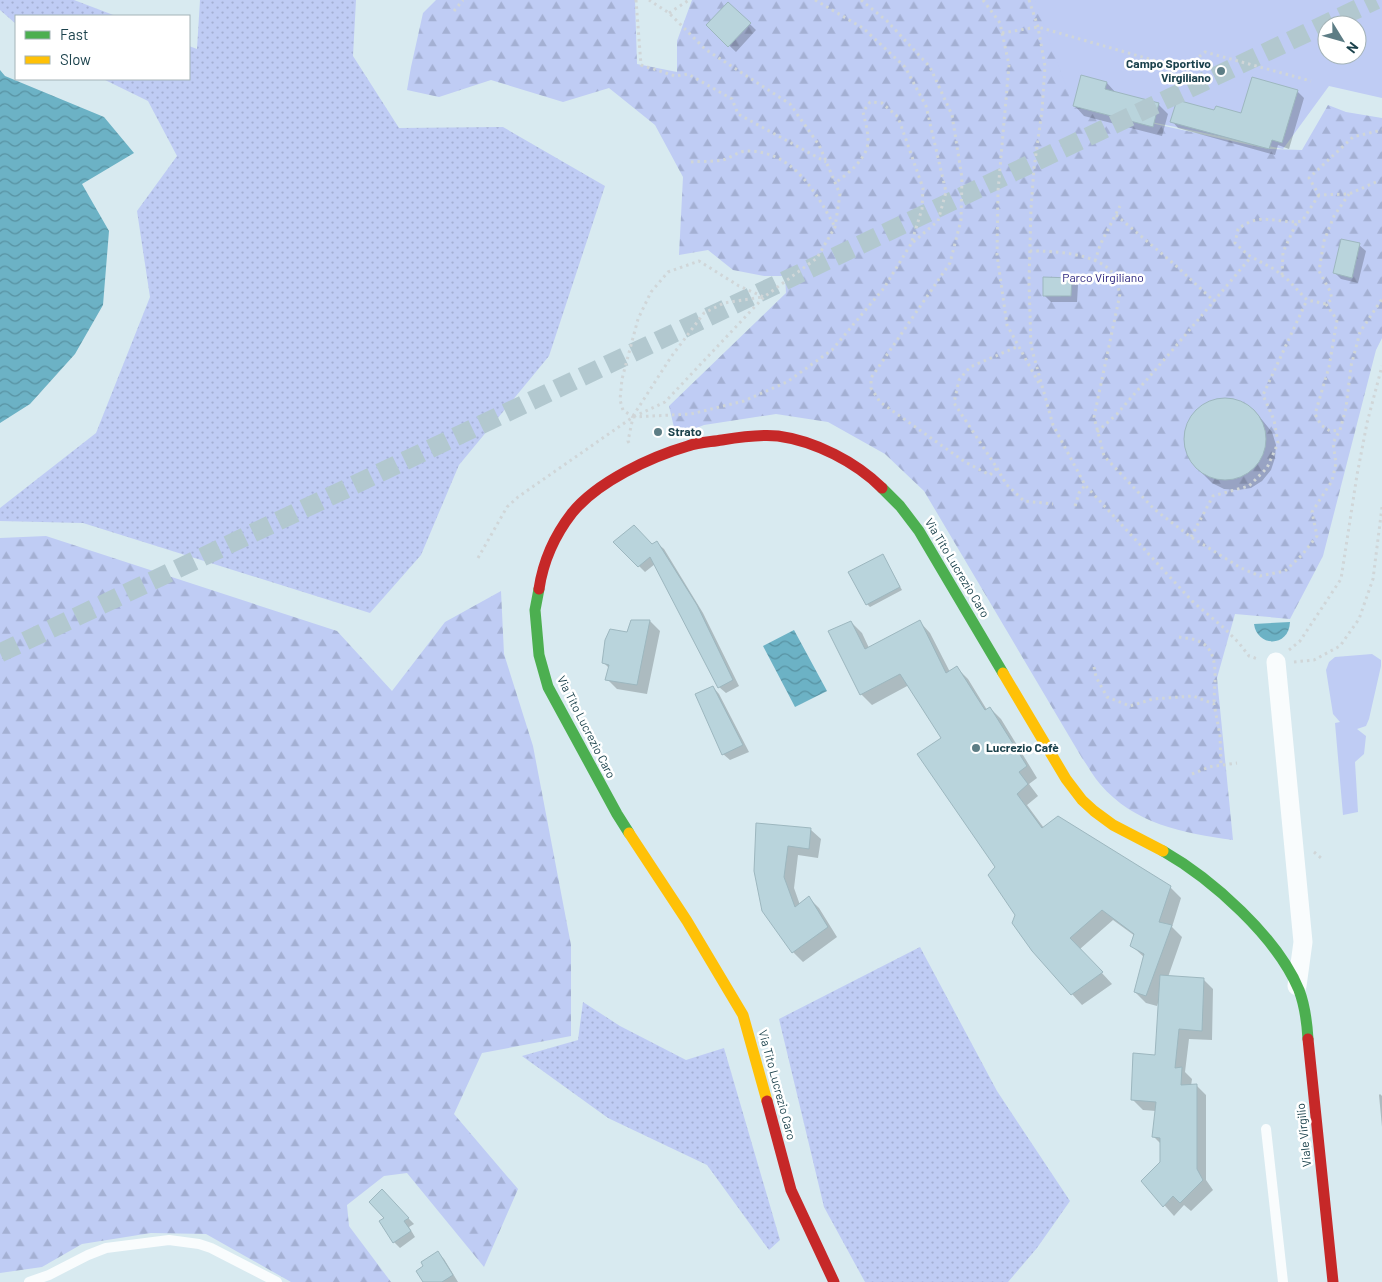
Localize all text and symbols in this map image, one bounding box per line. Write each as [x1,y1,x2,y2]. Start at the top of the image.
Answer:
legend [15,15,190,80]
north arrow [1317,15,1367,65]
text: Fast [60,25,88,43]
text: N [1343,39,1362,57]
text: Slow [60,50,91,68]
place label: Campo Sportivo Virgiliano [1126,56,1211,84]
marker: Campo Sportivo Virgiliano [1215,65,1227,77]
park label: Parco Virgiliano [1062,270,1144,284]
place label: Strato [668,424,702,438]
marker: Strato [652,426,664,438]
street label: Via Tito Lucrezio Caro [923,515,993,620]
street label: Via Tito Lucrezio Caro [555,673,619,780]
place label: Lucrezio Cafè [986,740,1059,754]
marker: Lucrezio Cafè [970,742,982,754]
street label: Via Tito Lucrezio Caro [757,1028,799,1141]
street label: Viale Virgilio [1293,1103,1313,1168]

